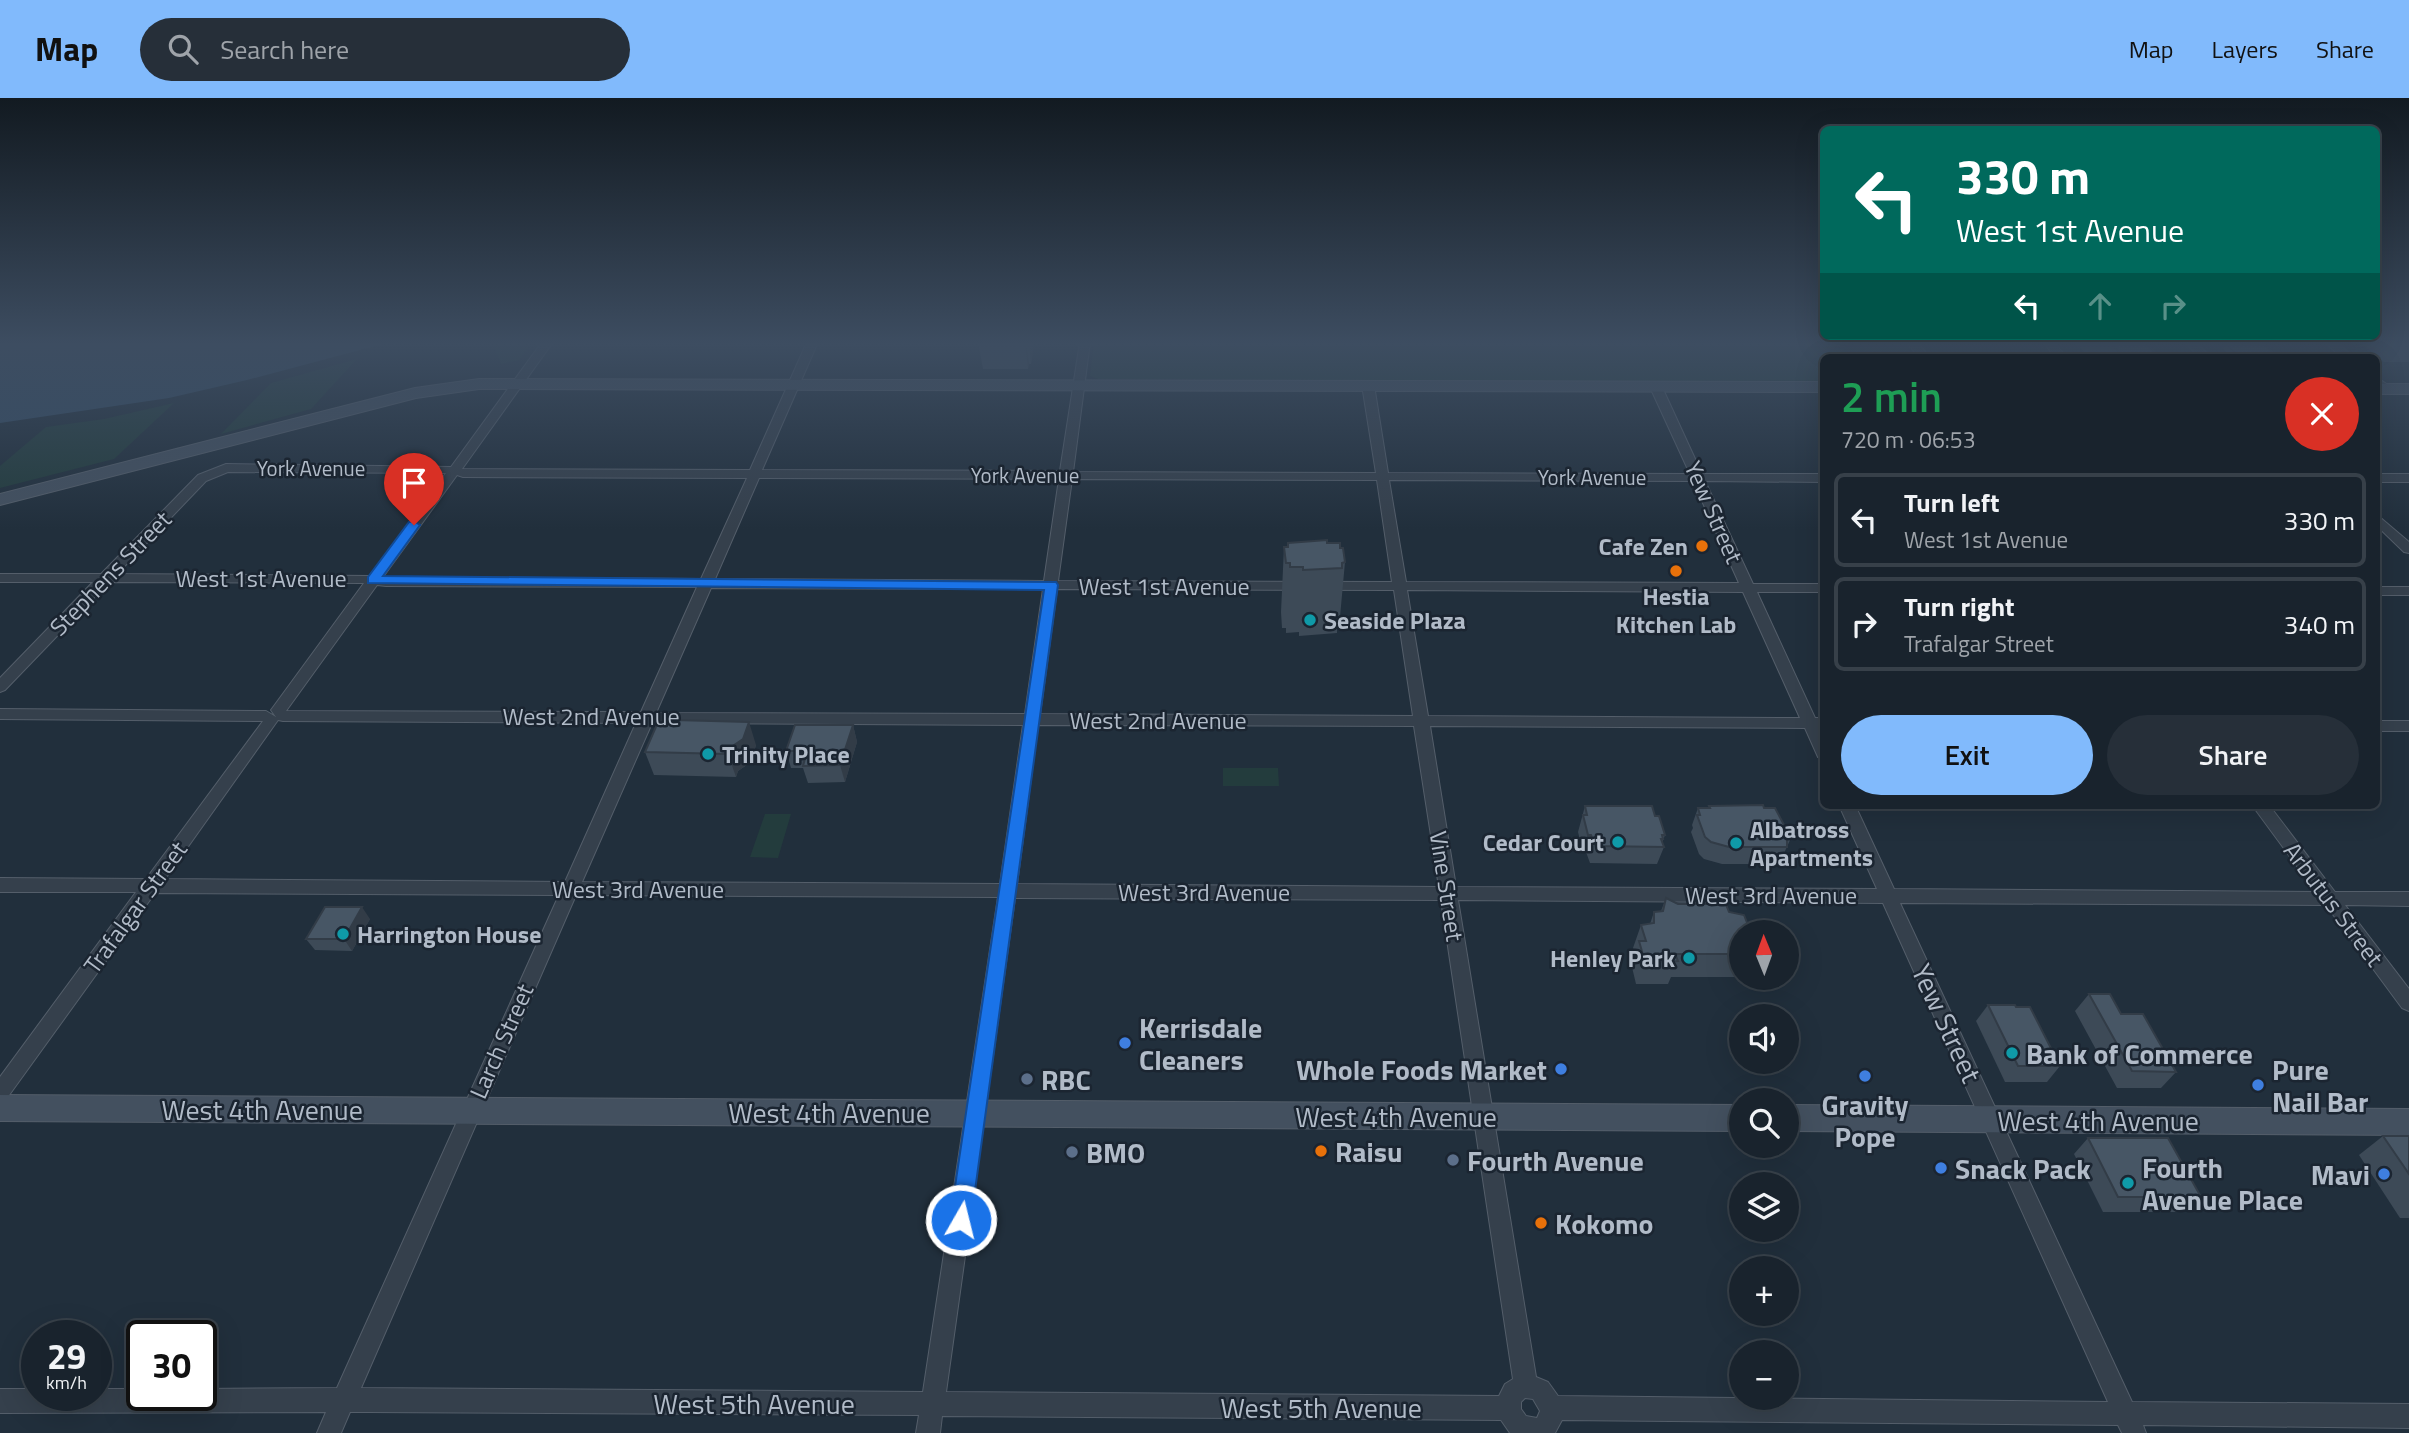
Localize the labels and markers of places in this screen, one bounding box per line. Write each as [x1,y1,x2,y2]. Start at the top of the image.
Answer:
pin [384,453,444,525]
place label: Cafe Zen [1599,528,1688,564]
marker: Cafe Zen [1694,538,1710,554]
marker: Hestia Kitchen Lab [1668,563,1684,579]
place label: Hestia Kitchen Lab [1616,578,1736,642]
place label: Seaside Plaza [1324,602,1466,638]
marker: Seaside Plaza [1302,612,1318,628]
place label: Trinity Place [722,736,850,772]
marker: Trinity Place [700,746,716,762]
place label: Albatross Apartments [1750,811,1873,875]
place label: Cedar Court [1483,824,1604,860]
marker: Cedar Court [1610,834,1626,850]
marker: Albatross Apartments [1728,835,1744,851]
place label: Harrington House [357,916,541,952]
marker: Harrington House [335,926,351,942]
place label: Henley Park [1550,940,1676,976]
marker: Henley Park [1681,950,1697,966]
place label: Kerrisdale Cleaners [1139,1006,1262,1081]
place label: Bank of Commerce [2026,1032,2253,1075]
marker: Kerrisdale Cleaners [1117,1035,1133,1051]
marker: Bank of Commerce [2004,1045,2020,1061]
place label: Whole Foods Market [1296,1048,1547,1091]
place label: Pure Nail Bar [2272,1048,2368,1123]
place label: RBC [1041,1058,1091,1101]
marker: Whole Foods Market [1553,1061,1569,1077]
marker: Gravity Pope [1857,1068,1873,1084]
marker: RBC [1019,1071,1035,1087]
marker: Pure Nail Bar [2250,1077,2266,1093]
place label: Gravity Pope [1821,1083,1909,1158]
place label: Raisu [1335,1130,1402,1173]
place label: BMO [1086,1131,1145,1174]
place label: Fourth Avenue [1467,1139,1644,1182]
marker: Raisu [1313,1143,1329,1159]
marker: BMO [1064,1144,1080,1160]
place label: Fourth Avenue Place [2142,1146,2303,1221]
place label: Snack Pack [1955,1147,2091,1190]
marker: Fourth Avenue [1445,1152,1461,1168]
place label: Mavi [2311,1153,2370,1196]
marker: Snack Pack [1933,1160,1949,1176]
marker: Mavi [2376,1166,2392,1182]
marker: Fourth Avenue Place [2120,1175,2136,1191]
place label: Kokomo [1555,1202,1653,1245]
marker: Kokomo [1533,1215,1549,1231]

